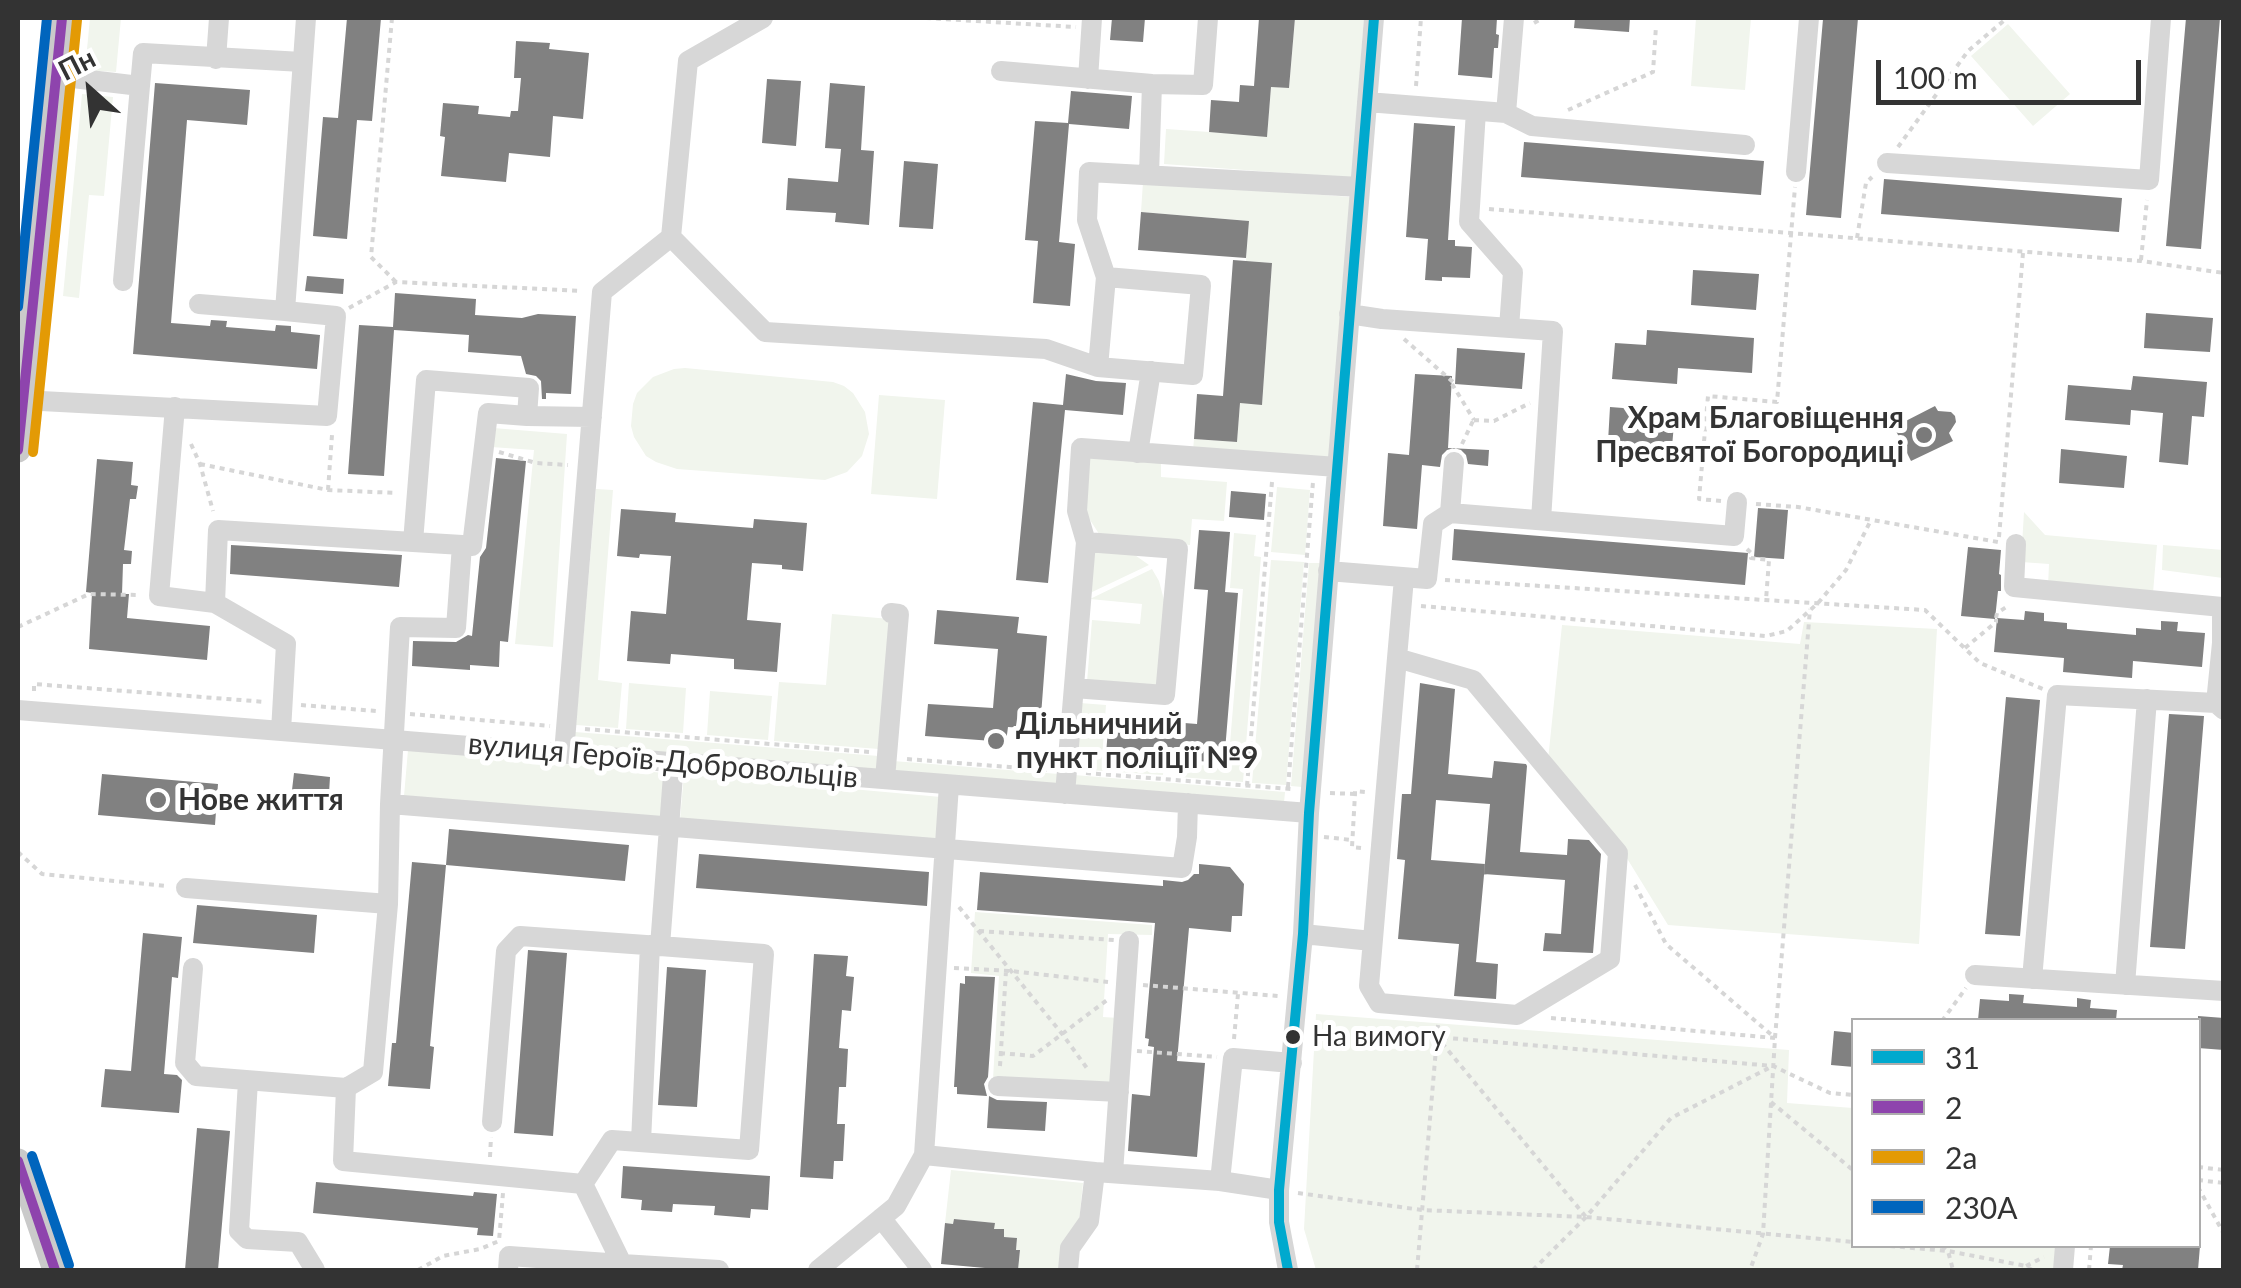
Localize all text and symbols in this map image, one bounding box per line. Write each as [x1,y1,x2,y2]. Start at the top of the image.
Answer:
north arrow [40,40,140,140]
text: Пн [52,40,100,87]
scale bar [1881,40,2146,102]
text: 100 m [1893,59,1978,95]
place label: Храм Благовіщення Пресвятої Богородиці [1595,400,1904,470]
marker: Храм Благовіщення Пресвятої Богородиці [1913,424,1935,446]
place label: Дільничний пункт поліції №9 [1016,706,1259,776]
street label: вулиця Героїв-Добровольців [466,726,860,796]
marker: Дільничний пункт поліції №9 [985,730,1007,752]
place label: Нове життя [178,782,344,818]
marker: Нове життя [147,789,169,811]
legend [1851,1018,2201,1248]
place label: На вимогу [1312,1020,1446,1054]
marker: На вимогу [1283,1027,1303,1047]
text: 31 [1945,1039,1980,1075]
text: 2 [1945,1089,1962,1125]
text: 2а [1945,1139,1977,1175]
text: 230А [1945,1189,2017,1225]

